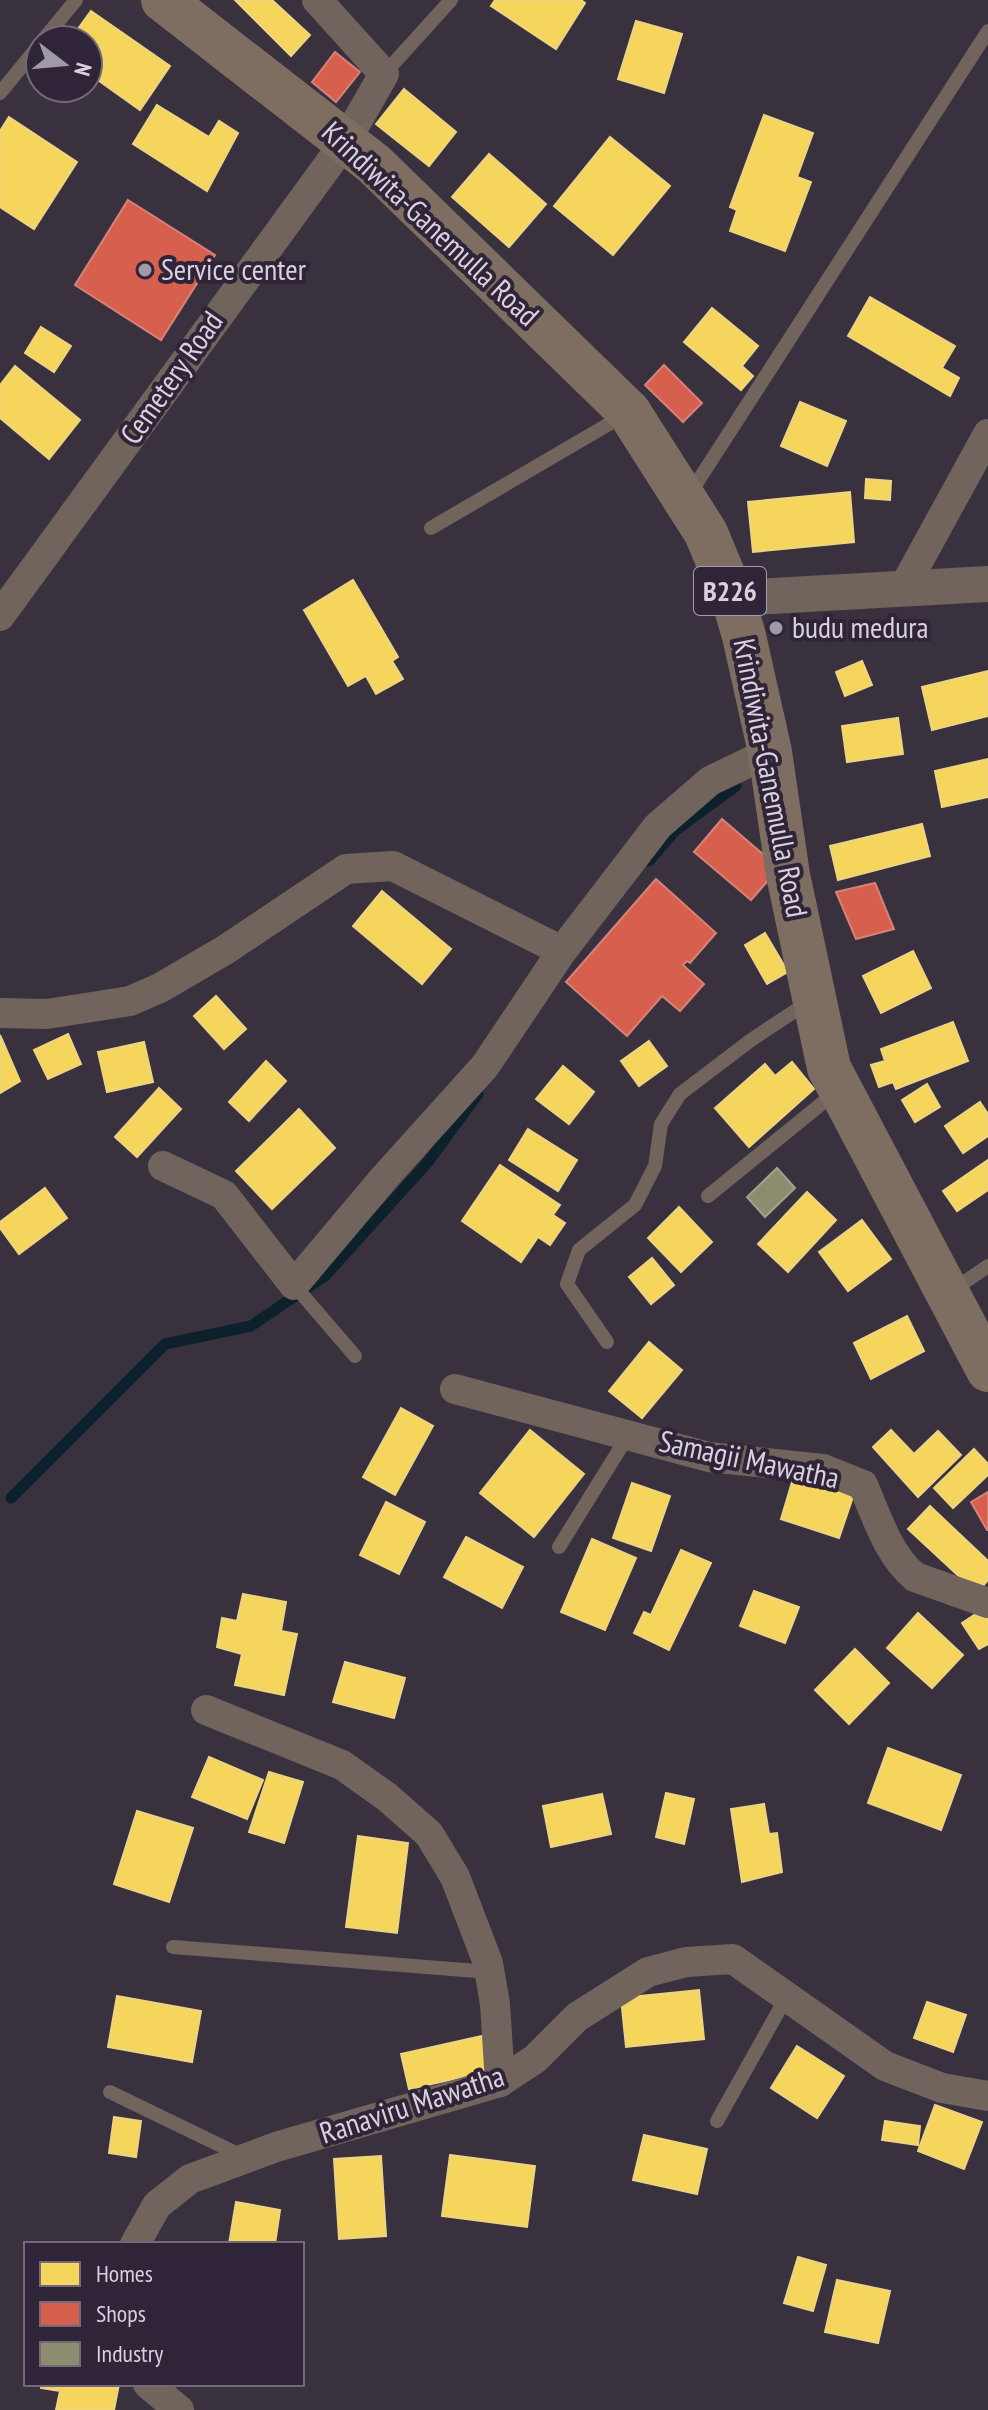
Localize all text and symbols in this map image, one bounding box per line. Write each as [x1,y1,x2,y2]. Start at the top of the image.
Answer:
north arrow [24,24,104,104]
text: N [68,60,98,79]
street label: Krindiwita-Ganemulla Road [314,112,548,334]
place label: Service center [161,249,307,288]
marker: Service center [136,261,154,279]
street label: Cemetery Road [111,303,231,451]
road number: B226 [694,567,766,615]
place label: budu medura [792,607,929,646]
marker: budu medura [767,619,785,637]
street label: Krindiwita-Ganemulla Road [725,635,818,920]
street label: Samagii Mawatha [656,1420,843,1497]
street label: Ranaviru Mawatha [314,2055,509,2152]
legend [24,2242,304,2386]
text: Homes [96,2258,153,2289]
text: Shops [96,2298,146,2329]
text: Industry [96,2338,163,2369]

